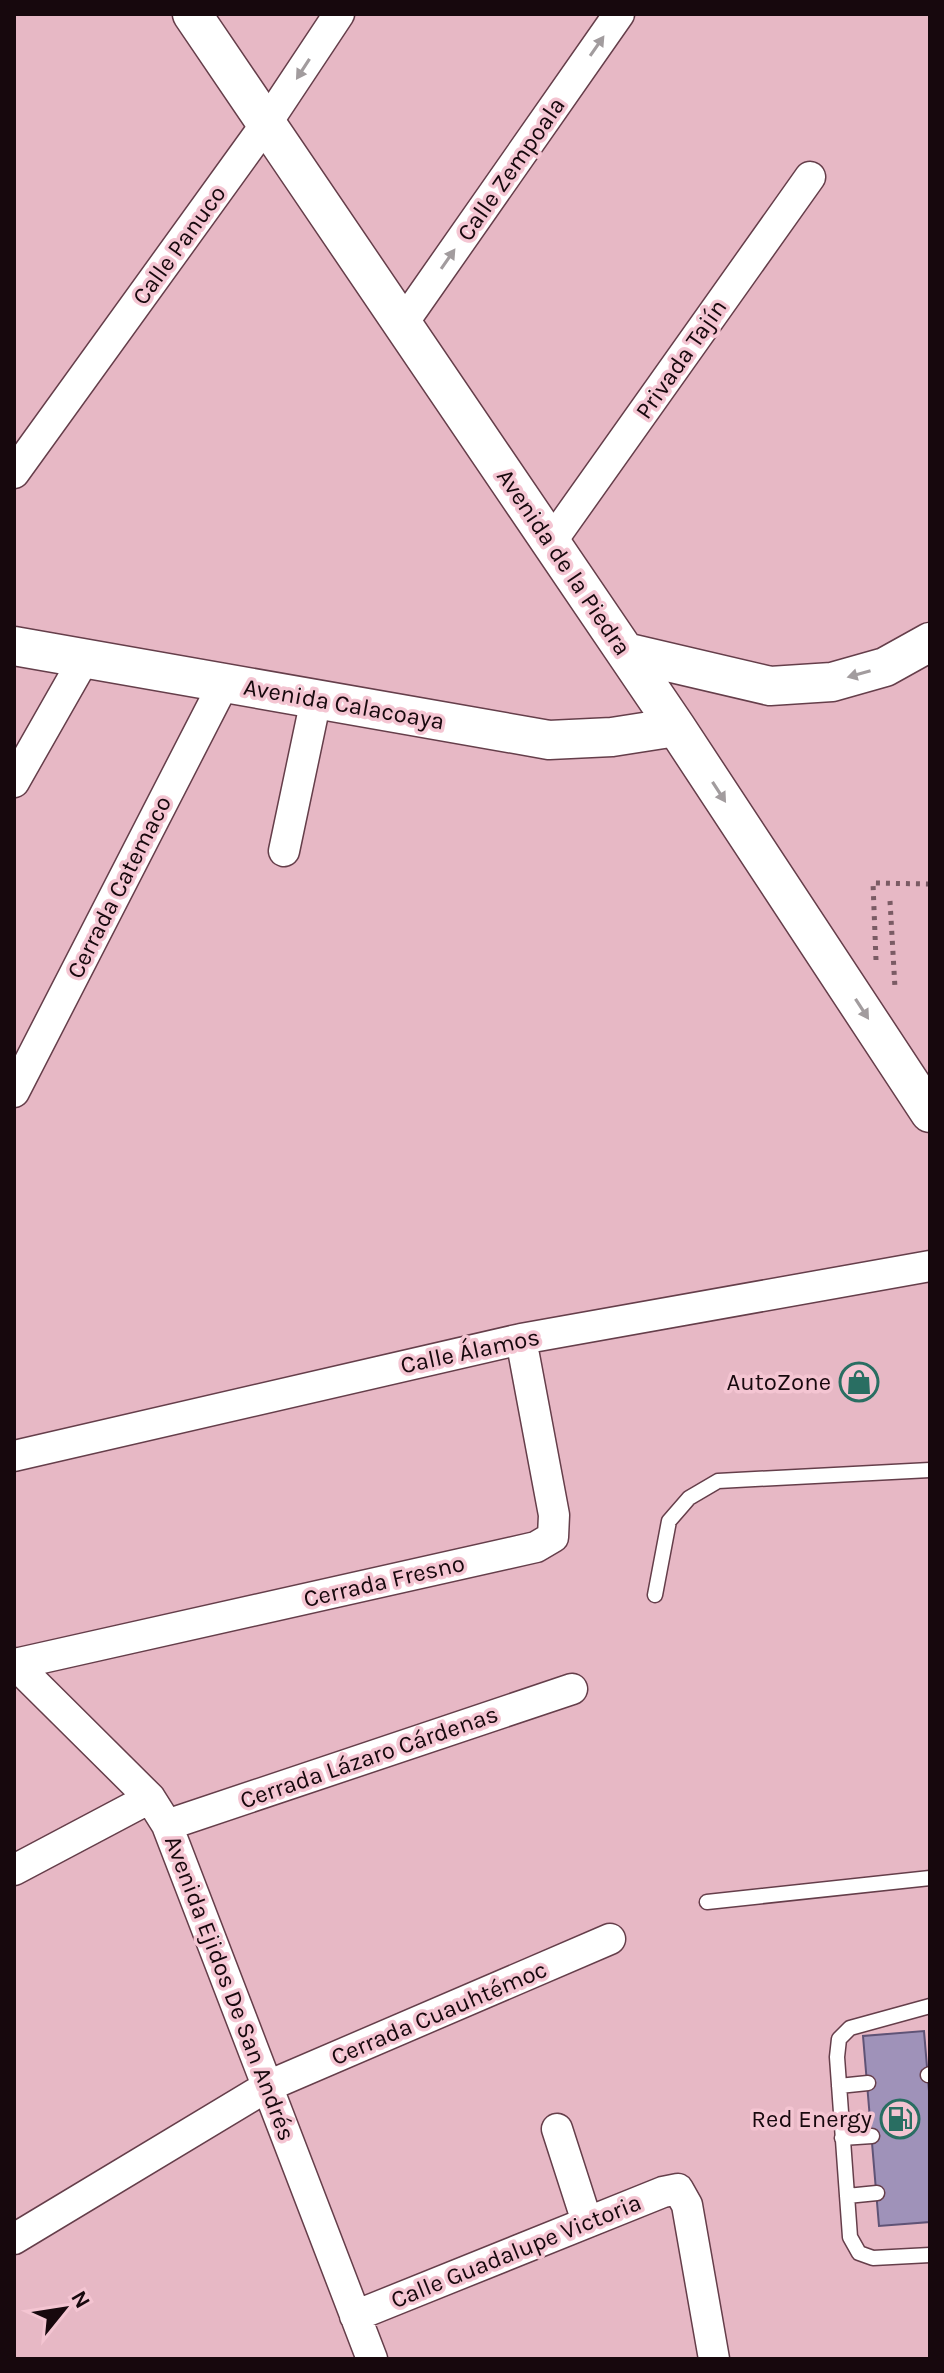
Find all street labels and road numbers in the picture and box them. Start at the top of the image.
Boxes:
street label: Calle Zempoala [451,92,571,246]
street label: Calle Panuco [126,180,232,310]
street label: Privada Tajín [629,294,733,424]
street label: Avenida de la Piedra [491,463,637,661]
street label: Avenida Calacoaya [241,673,447,735]
street label: Cerrada Catemaco [61,791,177,983]
street label: Calle Álamos [398,1322,542,1379]
street label: Cerrada Fresno [301,1549,467,1613]
street label: Cerrada Lázaro Cárdenas [236,1700,502,1814]
street label: Avenida Ejidos De San Andrés [159,1832,301,2144]
street label: Cerrada Cuauhtémoc [327,1955,551,2071]
street label: Calle Guadalupe Victoria [387,2188,645,2314]

